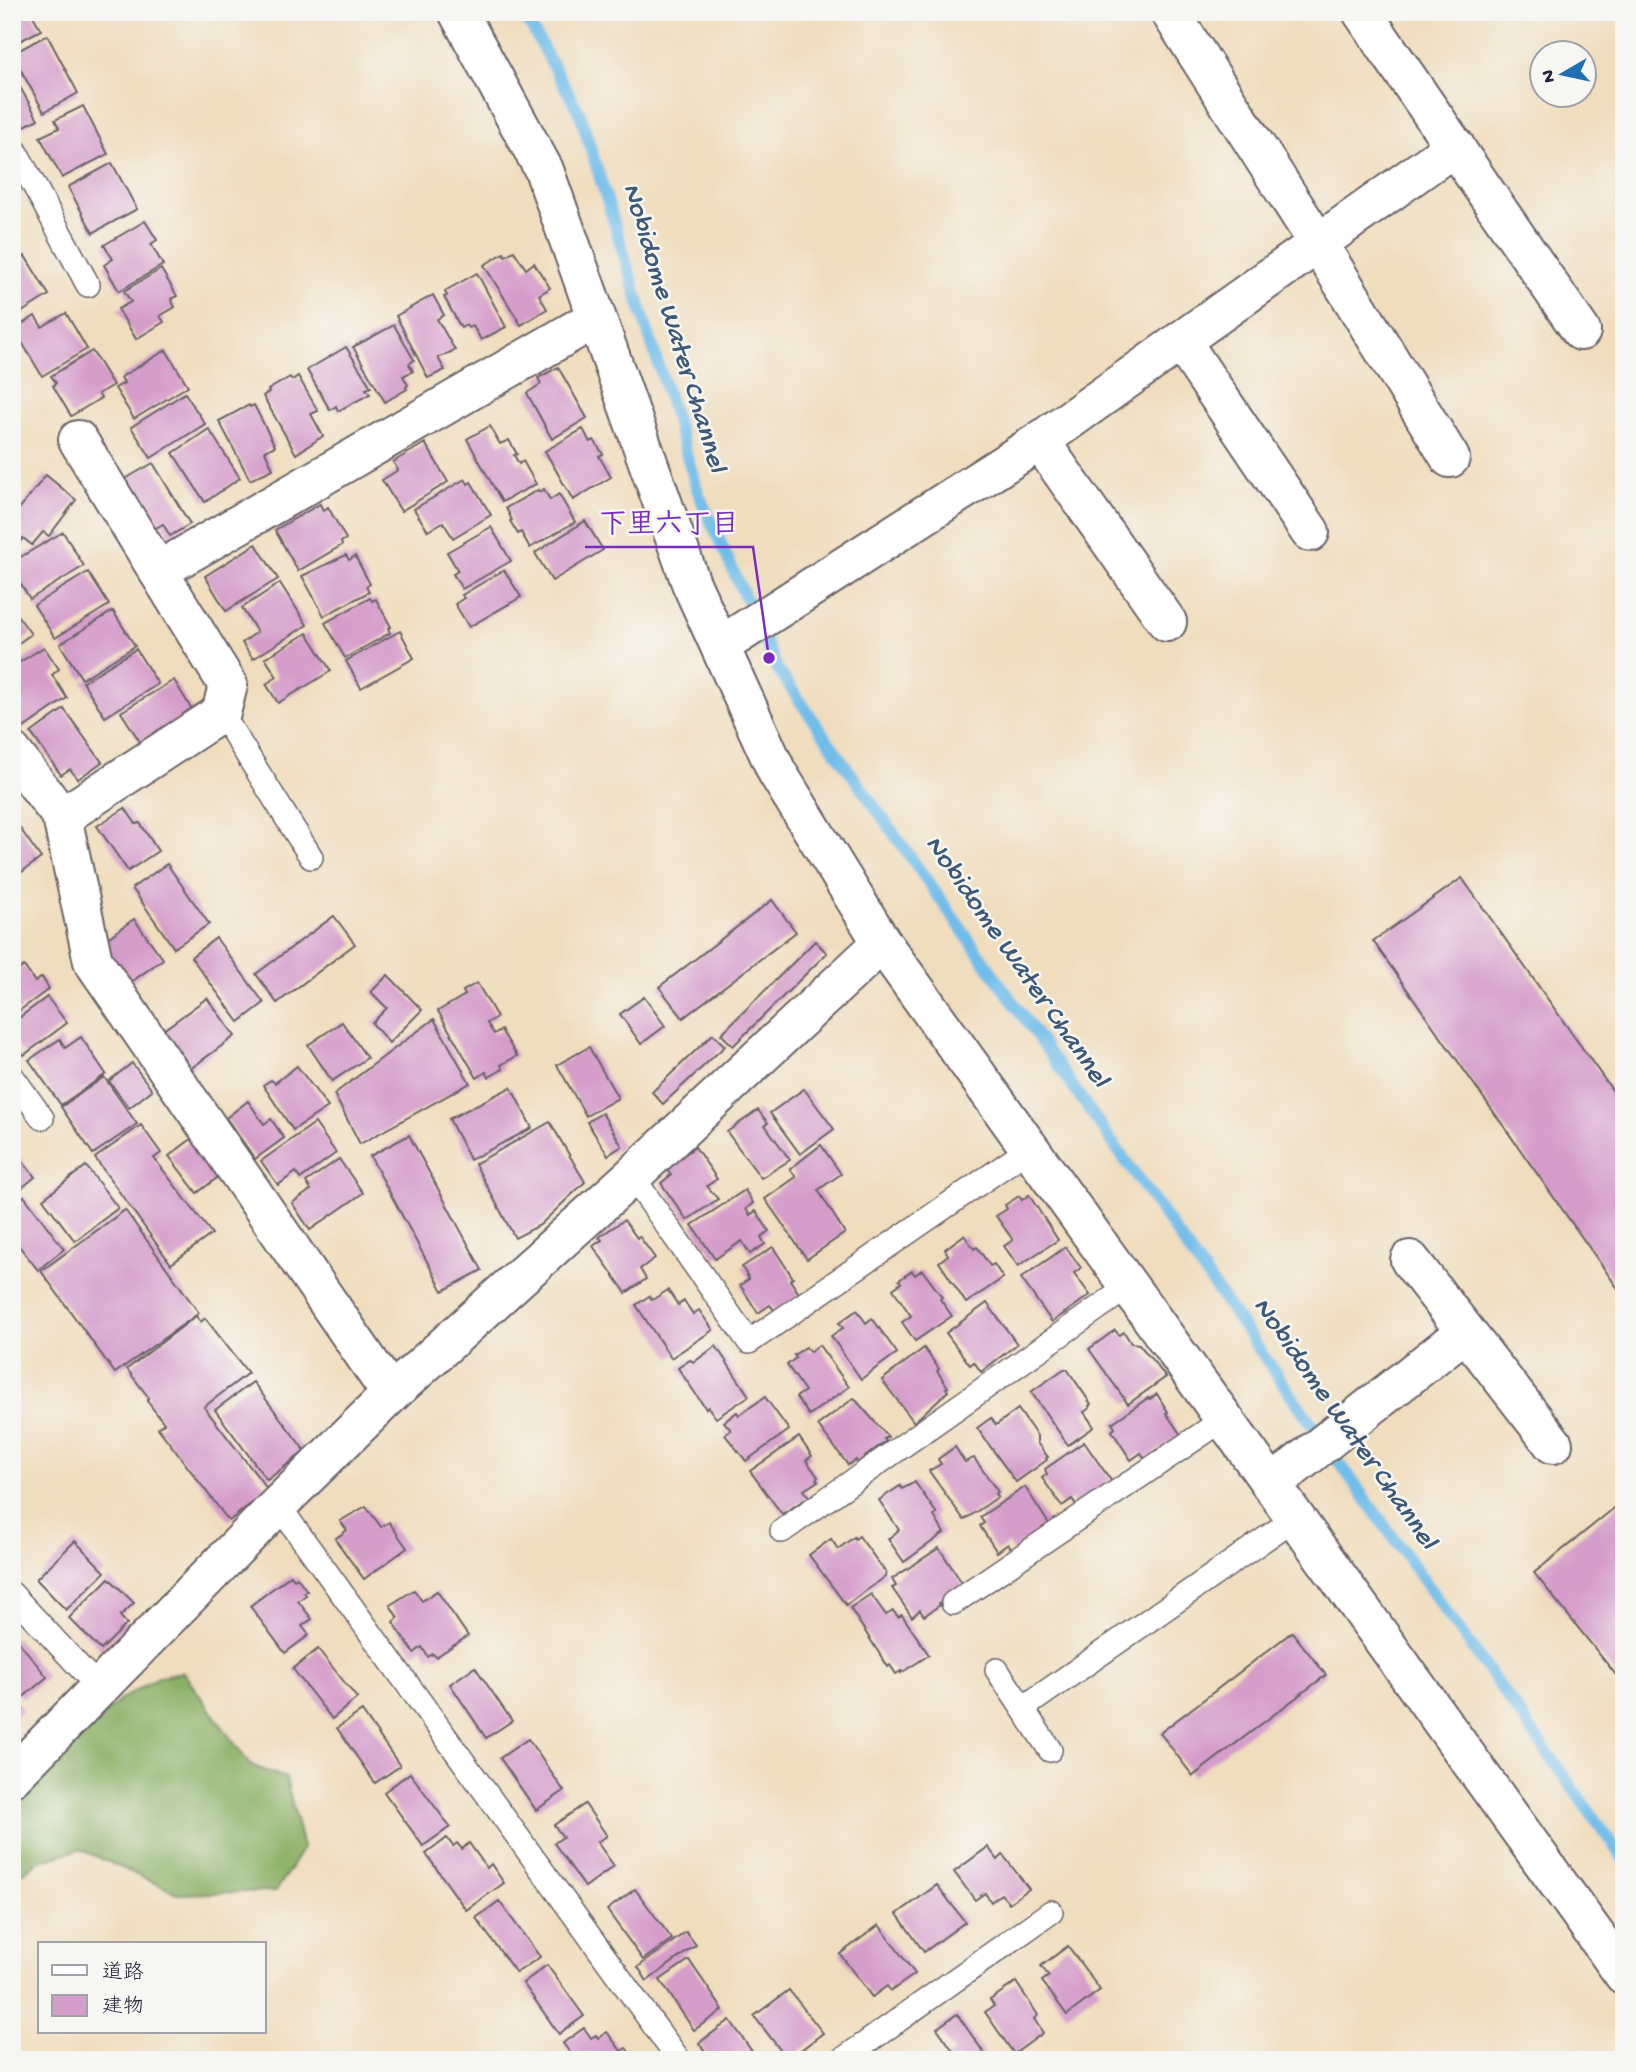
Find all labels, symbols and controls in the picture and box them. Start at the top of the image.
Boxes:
north arrow [1528,38,1598,108]
text: N [1537,68,1562,84]
water label: Nobidome Water Channel [613,180,733,478]
callout: 下里六丁目 [585,498,753,547]
text: 下里六丁目 [599,510,739,543]
water label: Nobidome Water Channel [916,830,1117,1096]
water label: Nobidome Water Channel [1244,1292,1445,1558]
legend [38,1942,266,2034]
text: 道路 [102,1961,144,1987]
text: 建物 [102,1995,144,2021]

